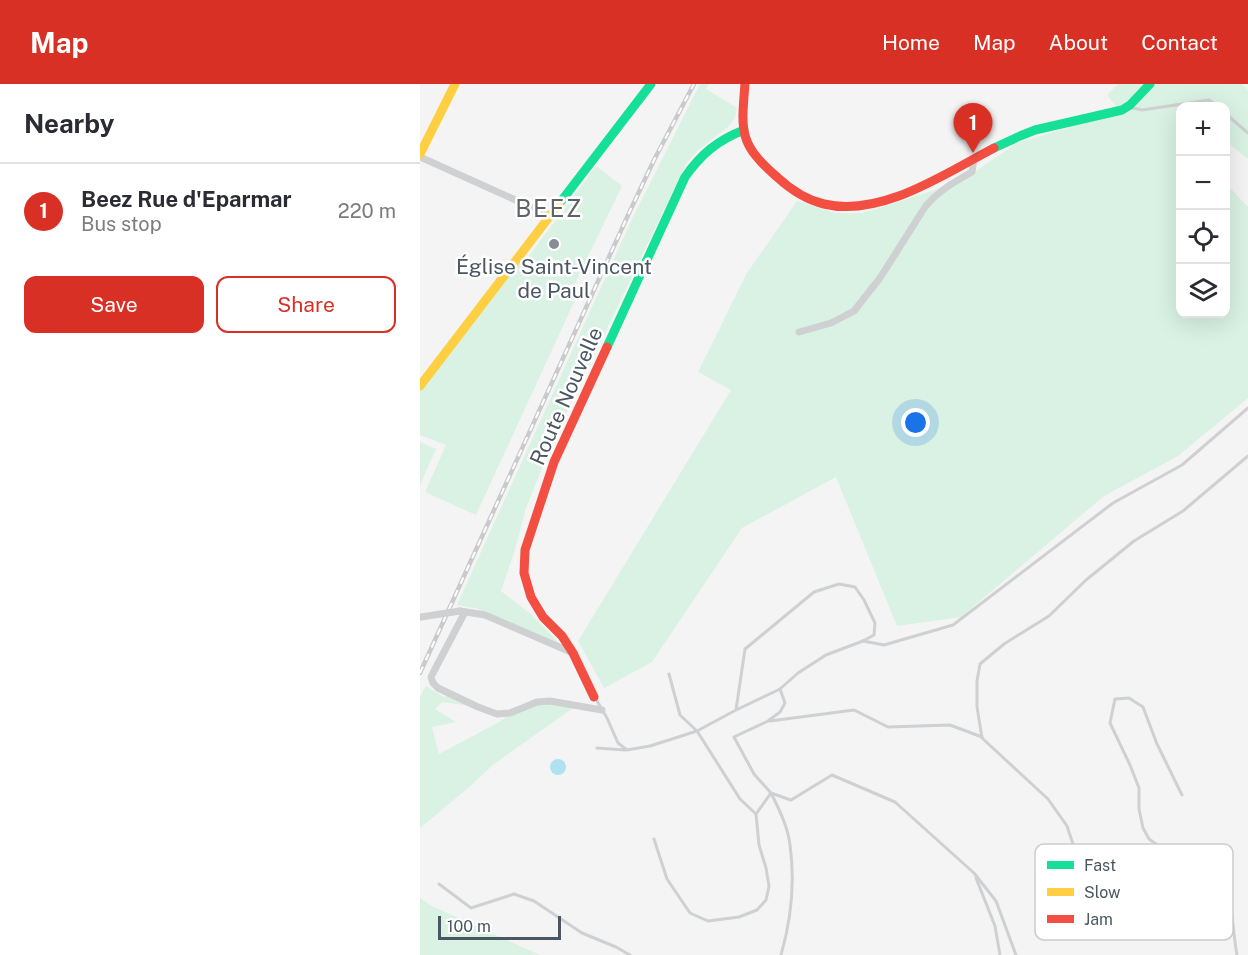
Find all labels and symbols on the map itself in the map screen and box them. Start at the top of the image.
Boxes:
pin: 1 [954,104,992,153]
district label: BEEZ [515,194,583,222]
marker: Église Saint-Vincent de Paul [547,237,561,251]
place label: Église Saint-Vincent de Paul [456,254,652,303]
street label: Route Nouvelle [524,323,608,469]
your location [901,408,930,437]
legend [1035,844,1233,940]
text: Fast [1084,856,1116,875]
text: Slow [1084,883,1121,902]
text: Jam [1084,910,1113,929]
scale bar [438,913,561,940]

